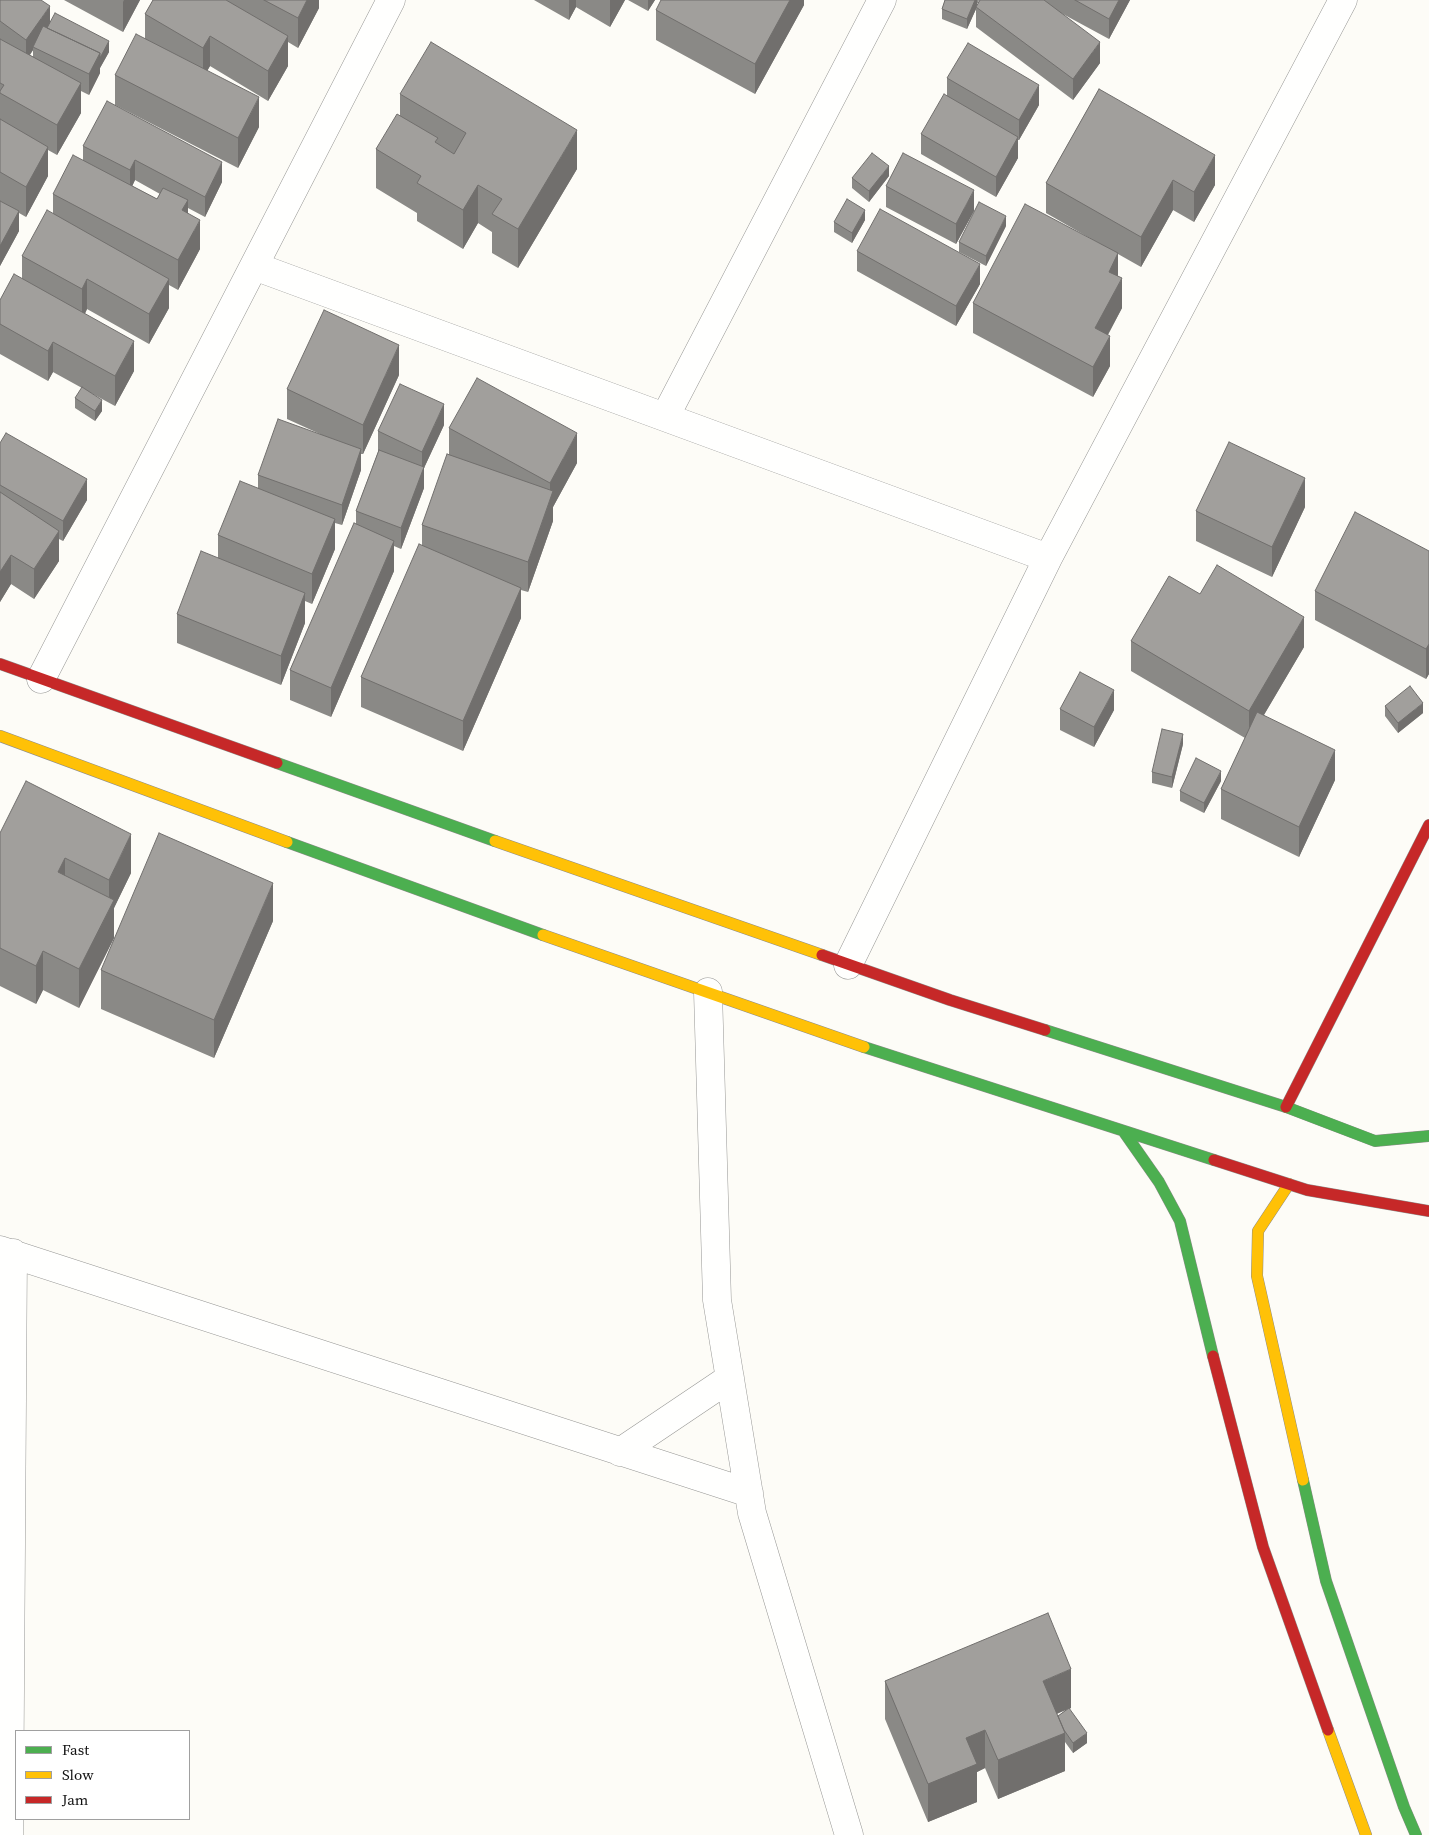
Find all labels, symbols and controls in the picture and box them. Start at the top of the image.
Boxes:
legend [15,1730,190,1820]
text: Fast [62,1739,89,1760]
text: Slow [62,1764,94,1785]
text: Jam [62,1789,88,1810]

